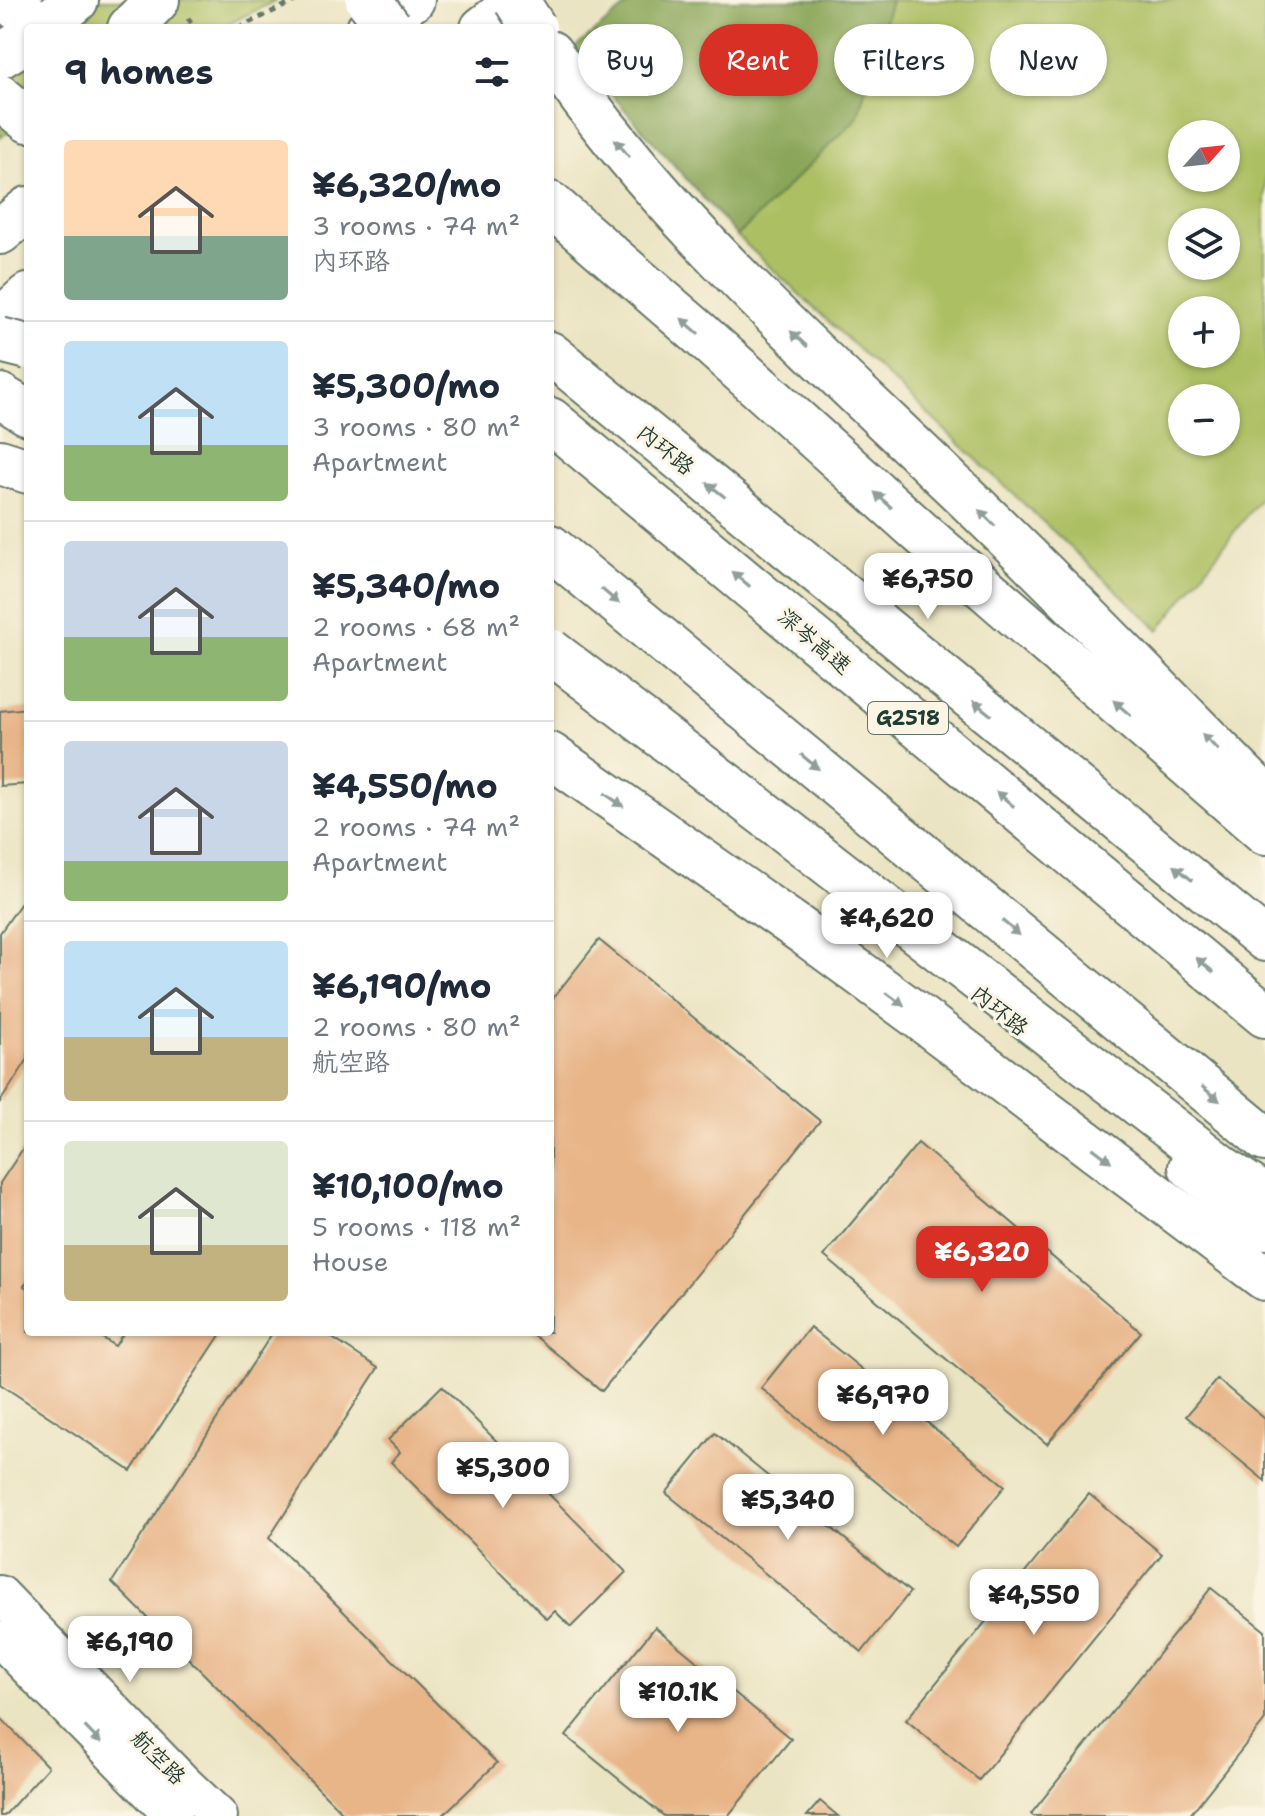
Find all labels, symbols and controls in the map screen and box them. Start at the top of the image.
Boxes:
chip: Buy [578,24,683,96]
chip: Rent [699,24,818,96]
chip: Filters [834,24,974,96]
chip: New [990,24,1107,96]
text: 9 homes [64,49,213,95]
icon: filters [470,50,514,94]
north arrow [1168,120,1240,192]
map controls [1168,120,1240,456]
one-way arrow [614,138,631,158]
text: ¥6,320/mo [312,162,502,208]
icon: home [128,172,224,268]
text: 3 rooms · 74 m² [312,208,520,243]
button: layers [1168,208,1240,280]
text: 内环路 [312,243,390,278]
button: + [1168,296,1240,368]
one-way arrow [681,318,701,335]
one-way arrow [789,330,808,348]
text: ¥5,300/mo [312,363,500,409]
icon: home [128,373,224,469]
button: − [1168,384,1240,456]
text: 3 rooms · 80 m² [312,409,521,444]
street label: 内环路 [631,417,700,481]
text: Apartment [312,444,448,479]
one-way arrow [706,482,726,499]
one-way arrow [874,491,893,509]
one-way arrow [978,509,997,528]
pin: ¥6,750 [863,553,993,621]
text: ¥6,750 [882,561,974,596]
text: ¥5,340/mo [312,563,500,609]
one-way arrow [731,571,751,588]
icon: home [128,573,224,669]
one-way arrow [600,588,620,604]
street label: 深岑高速 [772,602,858,681]
text: 2 rooms · 68 m² [312,609,520,644]
text: Apartment [312,644,448,679]
one-way arrow [1112,699,1131,717]
one-way arrow [972,700,992,717]
road number: G2518 [868,702,948,734]
one-way arrow [1201,733,1220,752]
one-way arrow [800,753,820,770]
text: ¥4,550/mo [312,763,498,809]
icon: home [128,773,224,869]
one-way arrow [995,791,1015,808]
one-way arrow [603,792,624,807]
text: 2 rooms · 74 m² [312,809,520,844]
text: Apartment [312,844,448,879]
one-way arrow [1173,865,1193,882]
pin: ¥4,620 [822,892,952,960]
text: ¥4,620 [840,900,934,935]
one-way arrow [1000,919,1020,936]
one-way arrow [1195,958,1215,974]
text: ¥6,190/mo [312,963,492,1009]
icon: home [128,973,224,1069]
street label: 内环路 [965,978,1034,1042]
one-way arrow [884,991,905,1006]
text: 2 rooms · 80 m² [312,1009,521,1044]
text: 航空路 [312,1044,390,1079]
one-way arrow [1201,1085,1221,1102]
one-way arrow [1092,1147,1113,1163]
text: ¥10,100/mo [312,1163,504,1209]
icon: home [128,1173,224,1269]
text: 5 rooms · 118 m² [312,1209,521,1244]
pin: ¥6,320 [917,1226,1047,1294]
text: ¥6,320 [934,1234,1030,1269]
text: House [312,1244,388,1279]
pin: ¥6,970 [818,1369,948,1437]
text: ¥6,970 [836,1377,930,1412]
pin: ¥5,300 [438,1442,568,1510]
text: ¥5,300 [456,1450,550,1485]
pin: ¥5,340 [723,1474,853,1542]
text: ¥5,340 [741,1482,835,1517]
pin: ¥4,550 [969,1569,1099,1637]
text: ¥4,550 [988,1577,1080,1612]
pin: ¥6,190 [65,1616,195,1684]
text: ¥6,190 [86,1624,174,1659]
pin: ¥10.1K [613,1666,743,1734]
text: ¥10.1K [638,1674,718,1709]
street label: 航空路 [125,1724,192,1791]
one-way arrow [84,1725,102,1744]

